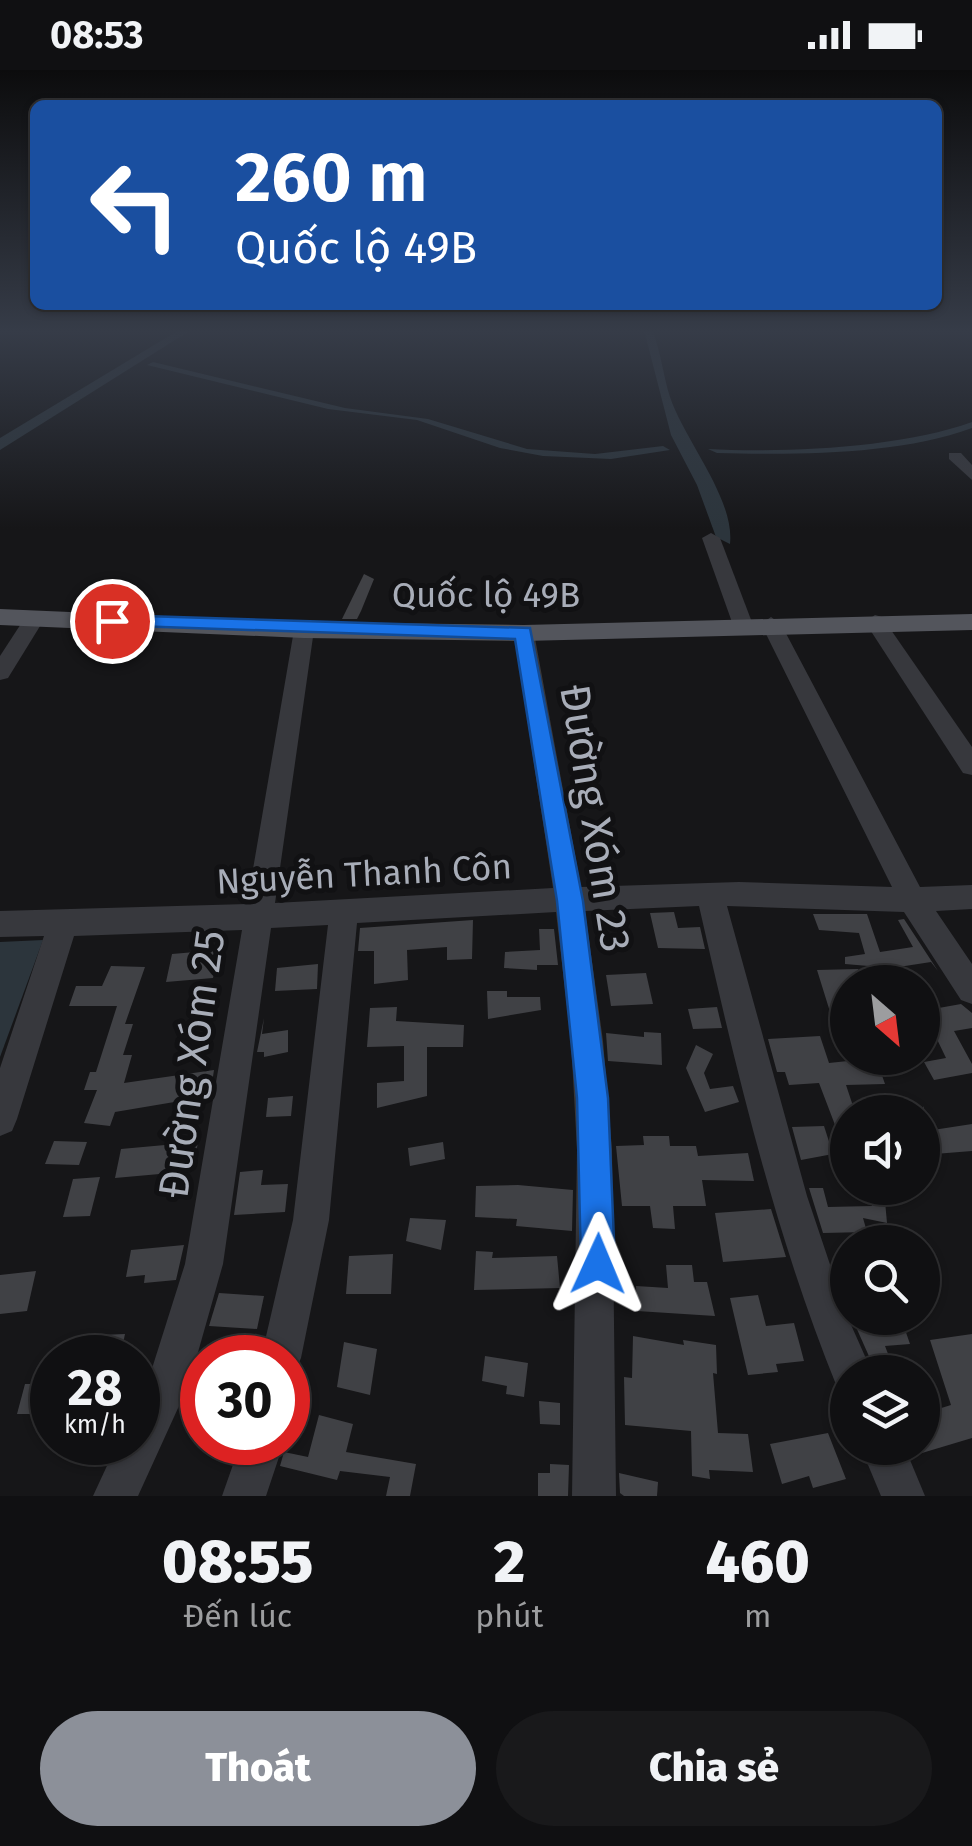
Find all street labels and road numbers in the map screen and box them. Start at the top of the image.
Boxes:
street label: Quốc lộ 49B [392,574,580,616]
street label: Đường Xóm 23 [549,681,641,955]
street label: Nguyễn Thanh Côn [215,845,513,903]
street label: Đường Xóm 25 [148,927,236,1201]

